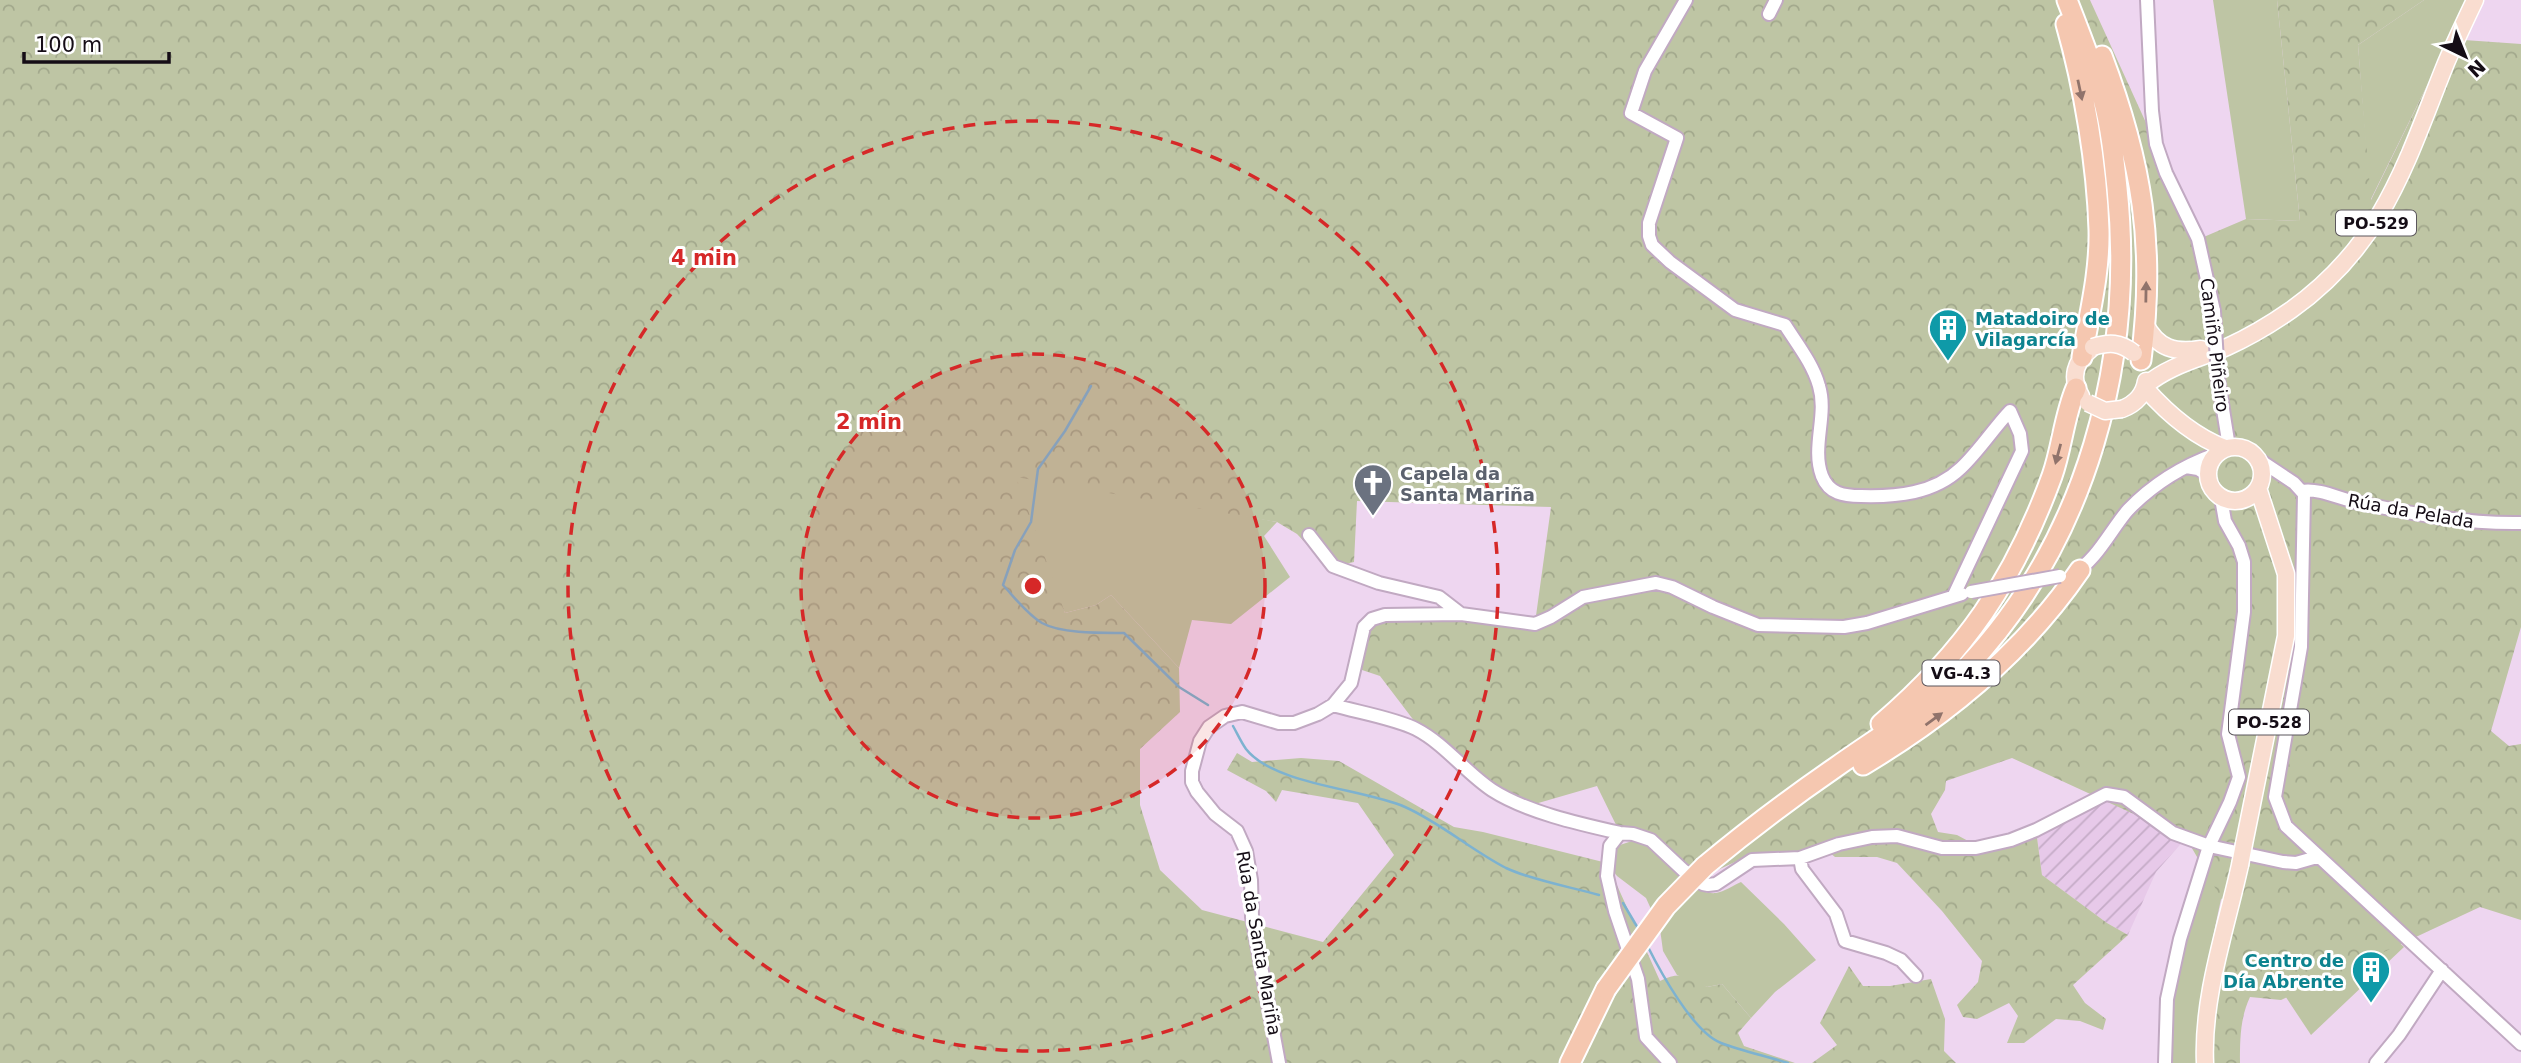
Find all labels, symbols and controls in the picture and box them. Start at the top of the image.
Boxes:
scale bar [24,21,170,65]
north arrow [2430,21,2500,91]
text: 100 m [35,33,102,57]
text: N [2463,55,2490,82]
one-way arrow [2075,79,2086,101]
road number: PO-529 [2336,210,2416,236]
text: 4 min [671,246,737,270]
street label: Camiño Piñeiro [2196,277,2234,413]
one-way arrow [2140,281,2152,303]
building icon: Matadoiro de Vilagarcía [1927,307,1969,362]
place label: Matadoiro de Vilagarcía [1975,308,2110,350]
text: 2 min [836,410,902,434]
one-way arrow [2052,443,2063,465]
church icon: Capela da Santa Mariña [1352,462,1394,517]
place label: Capela da Santa Mariña [1400,463,1535,505]
street label: Rúa da Pelada [2346,490,2476,532]
centre of rings [1021,574,1045,598]
road number: VG-4.3 [1923,660,2000,686]
road number: PO-528 [2229,709,2309,734]
one-way arrow [1925,712,1943,726]
street label: Rúa da Santa Mariña [1232,849,1286,1037]
building icon: Centro de Día Abrente [2350,949,2392,1004]
place label: Centro de Día Abrente [2223,950,2344,992]

